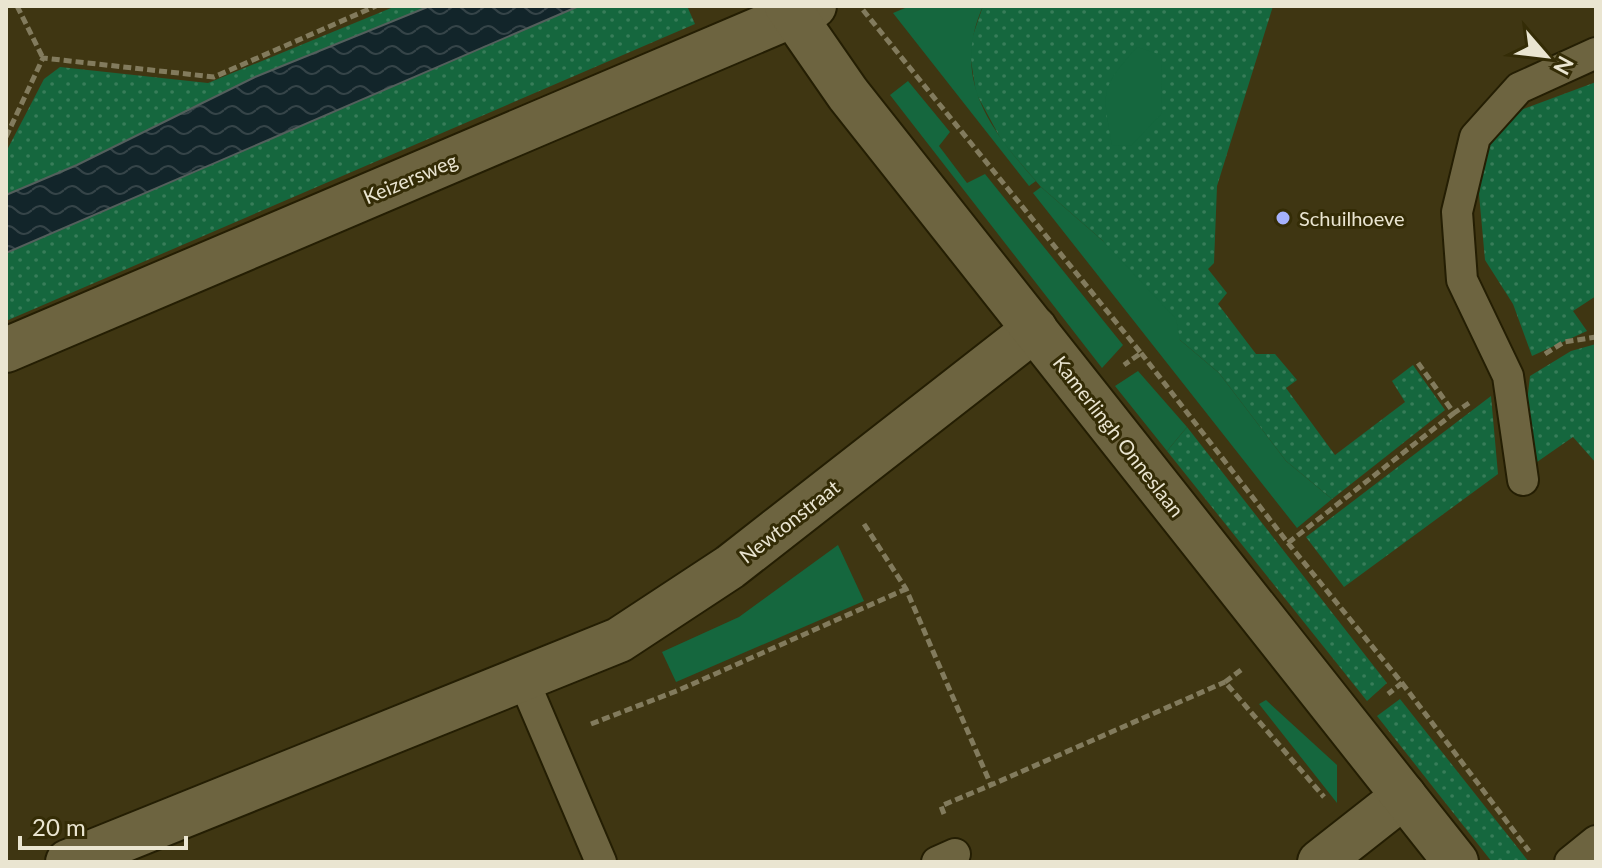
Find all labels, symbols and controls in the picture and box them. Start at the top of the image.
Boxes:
north arrow [1506,16,1586,96]
text: N [1548,52,1580,79]
street label: Keizersweg [359,147,461,209]
place label: Schuilhoeve [1299,206,1405,230]
marker: Schuilhoeve [1274,209,1292,227]
street label: Kamerlingh Onneslaan [1049,351,1189,521]
street label: Newtonstraat [734,474,844,568]
scale bar [20,800,186,850]
text: 20 m [32,812,86,841]

